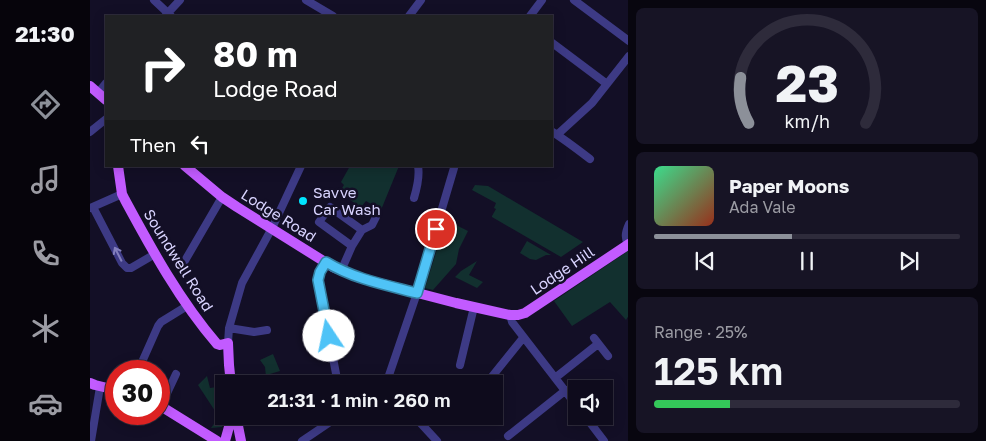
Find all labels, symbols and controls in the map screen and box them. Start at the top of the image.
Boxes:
text: 21:30 [15,20,75,47]
text: 80 m [213,33,298,75]
icon: right [130,35,195,100]
text: 23 [775,51,839,113]
text: Lodge Road [213,75,338,102]
icon: directions [28,87,63,122]
text: km/h [784,110,830,132]
icon: left [186,130,214,158]
text: Then [130,133,176,156]
icon: music [28,162,63,197]
text: Paper Moons [729,174,849,197]
place label: Savve Car Wash [313,183,381,218]
street label: Lodge Road [238,185,320,245]
marker: Savve Car Wash [297,195,309,207]
text: Ada Vale [729,197,795,217]
street label: Soundwell Road [140,206,218,314]
pin [415,208,457,250]
icon: arrive [422,215,450,243]
icon: phone [28,236,63,271]
street label: Lodge Hill [527,242,598,298]
one-way arrow [113,247,123,262]
icon: previous [691,247,719,275]
icon: pause [793,247,821,275]
icon: next [895,247,923,275]
position arrow [302,309,354,361]
icon: climate [28,311,63,346]
text: Range · 25% [654,322,748,342]
text: 125 km [654,348,783,393]
speed limit sign: 30 [105,360,170,425]
map controls [568,380,613,425]
button: sound [568,380,613,425]
icon: car [28,386,63,421]
text: 21:31 · 1 min · 260 m [267,388,451,411]

